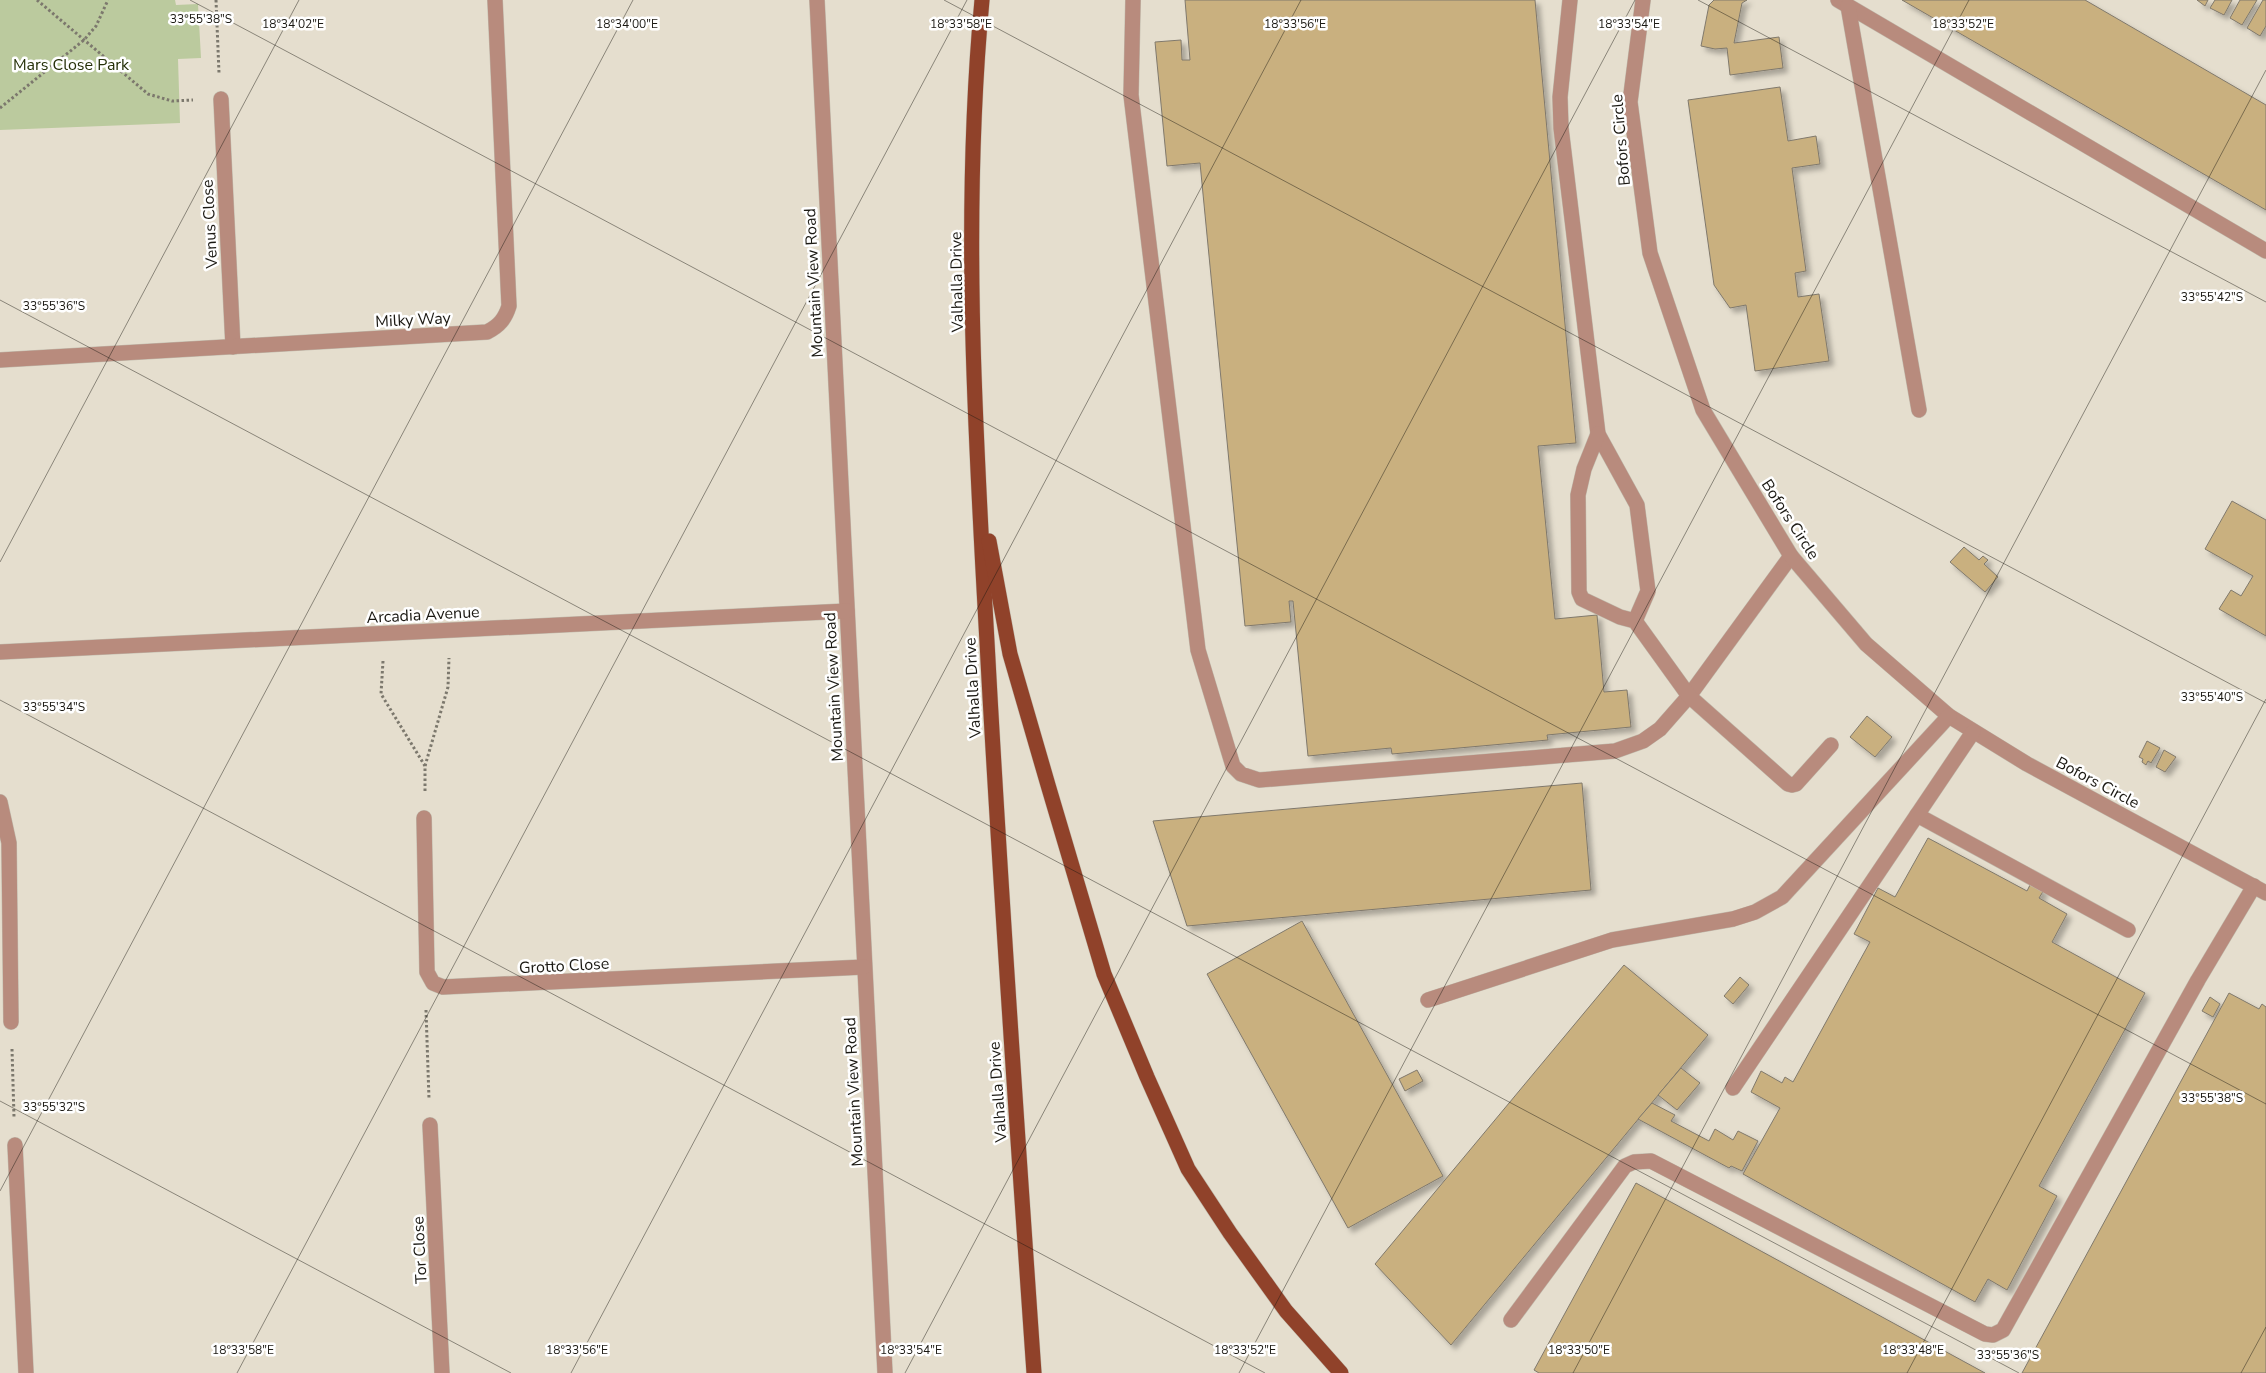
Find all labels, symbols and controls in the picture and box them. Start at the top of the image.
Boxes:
text: 33°55'38"S [170,11,232,27]
text: 18°34'02"E [262,16,324,32]
text: 18°34'00"E [596,16,658,32]
text: 18°33'58"E [930,16,992,32]
text: 18°33'56"E [1264,16,1326,32]
text: 18°33'54"E [1598,16,1660,32]
text: 18°33'52"E [1932,16,1994,32]
park label: Mars Close Park [13,54,130,76]
street label: Bofors Circle [1606,93,1636,187]
street label: Venus Close [197,179,223,270]
street label: Mountain View Road [799,208,829,358]
street label: Valhalla Drive [945,231,969,334]
text: 33°55'42"S [2181,289,2243,305]
text: 33°55'36"S [23,298,85,314]
street label: Milky Way [375,307,452,333]
street label: Bofors Circle [1756,475,1824,564]
street label: Arcadia Avenue [366,601,480,629]
street label: Mountain View Road [819,612,849,762]
street label: Valhalla Drive [959,637,987,740]
text: 33°55'40"S [2181,689,2243,705]
text: 33°55'34"S [23,699,85,715]
street label: Bofors Circle [2052,752,2143,814]
street label: Grotto Close [518,953,610,979]
street label: Mountain View Road [839,1017,869,1167]
street label: Valhalla Drive [984,1041,1013,1144]
text: 33°55'38"S [2181,1090,2243,1106]
text: 33°55'32"S [23,1099,85,1115]
street label: Tor Close [407,1216,433,1284]
text: 18°33'58"E [212,1342,274,1358]
text: 18°33'56"E [546,1342,608,1358]
text: 18°33'54"E [880,1342,942,1358]
text: 18°33'52"E [1214,1342,1276,1358]
text: 18°33'50"E [1548,1342,1610,1358]
text: 18°33'48"E [1882,1342,1944,1358]
text: 33°55'36"S [1977,1347,2039,1363]

